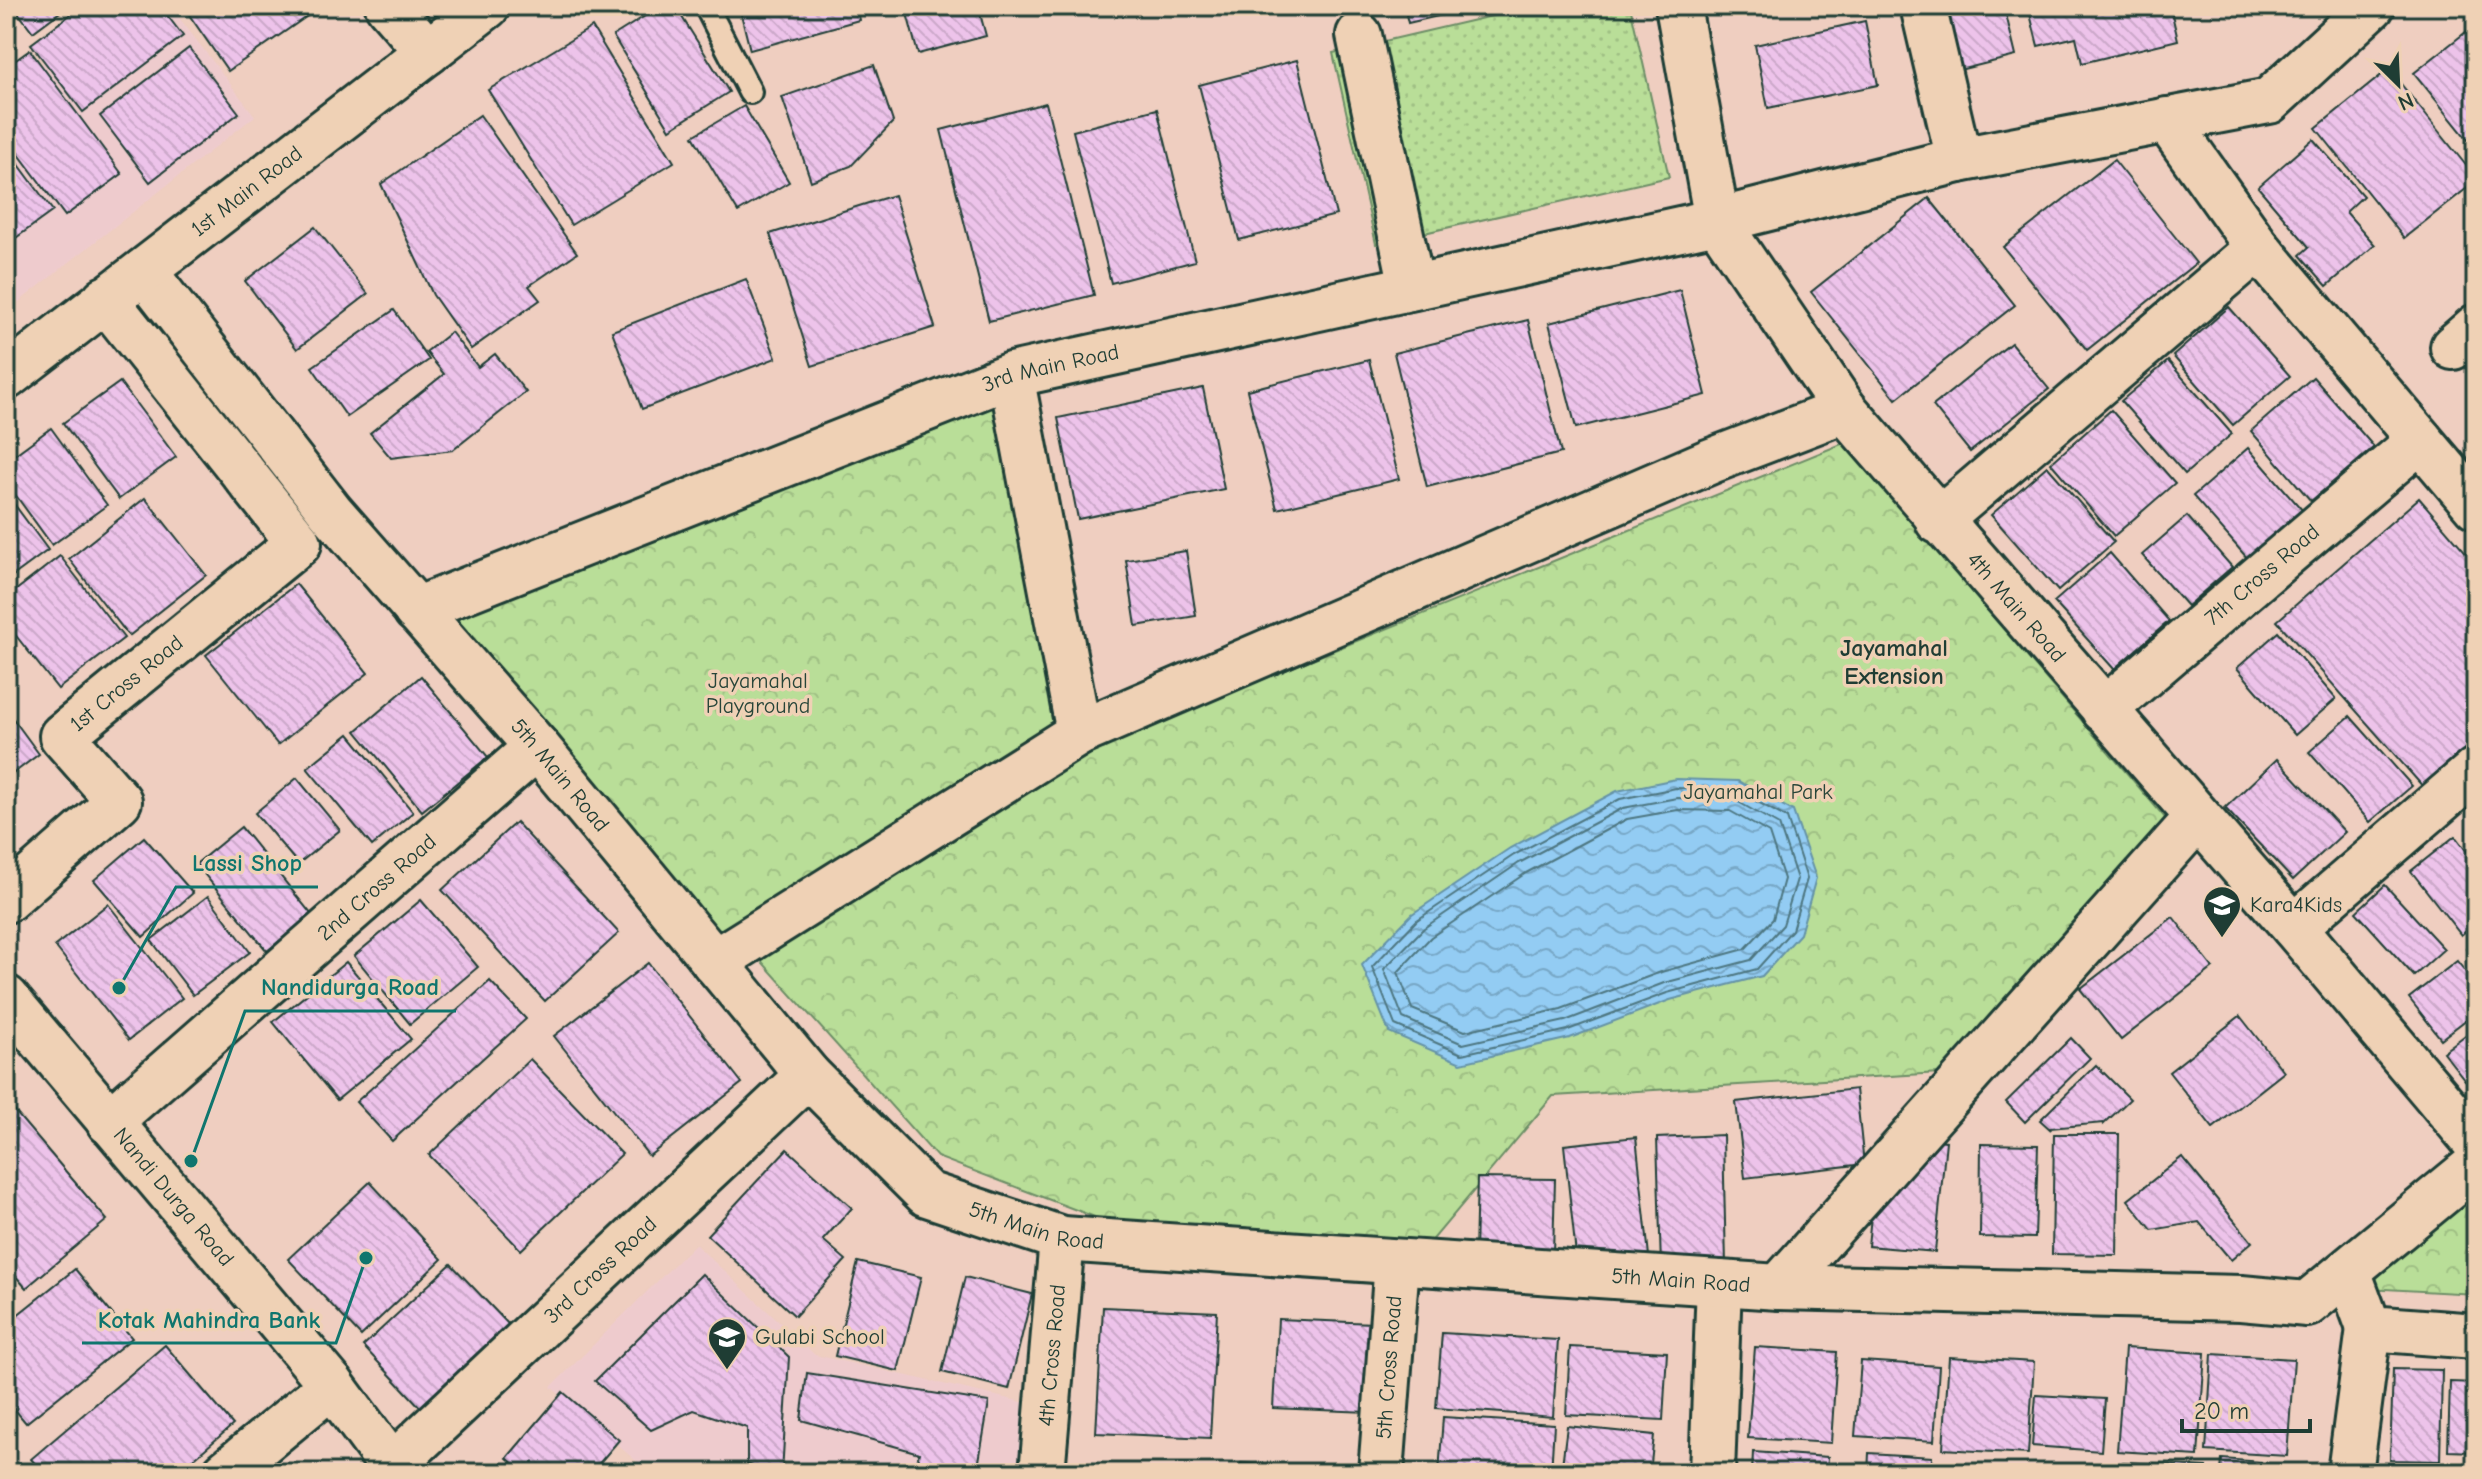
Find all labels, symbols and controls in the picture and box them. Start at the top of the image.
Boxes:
north arrow [2358,44,2438,124]
text: N [2394,87,2418,116]
street label: 1st Main Road [186,140,307,242]
street label: 3rd Main Road [979,339,1122,398]
street label: 7th Cross Road [2200,519,2325,631]
street label: 4th Main Road [1961,547,2071,668]
street label: 1st Cross Road [65,630,188,737]
district label: Jayamahal Extension [1840,634,1948,690]
park label: Jayamahal Playground [706,668,810,719]
street label: 5th Main Road [505,713,615,837]
park label: Jayamahal Park [1683,779,1833,805]
street label: 2nd Cross Road [312,828,441,946]
callout: Lassi Shop [176,839,318,887]
text: Lassi Shop [192,849,302,877]
school or university icon: Kara4Kids [2201,884,2243,939]
place label: Kara4Kids [2250,892,2342,918]
callout: Nandidurga Road [245,963,456,1011]
text: Nandidurga Road [261,973,439,1001]
street label: Nandi Durga Road [108,1122,239,1271]
street label: 5th Main Road [966,1196,1105,1255]
street label: 3rd Cross Road [539,1211,662,1329]
street label: 5th Main Road [1611,1263,1751,1298]
street label: 4th Cross Road [1033,1283,1071,1428]
callout: Kotak Mahindra Bank [82,1295,336,1343]
street label: 5th Cross Road [1371,1295,1407,1440]
text: Kotak Mahindra Bank [98,1306,321,1334]
school or university icon: Gulabi School [706,1316,748,1371]
place label: Gulabi School [755,1324,885,1350]
scale bar [2182,1383,2310,1433]
text: 20 m [2194,1397,2249,1425]

